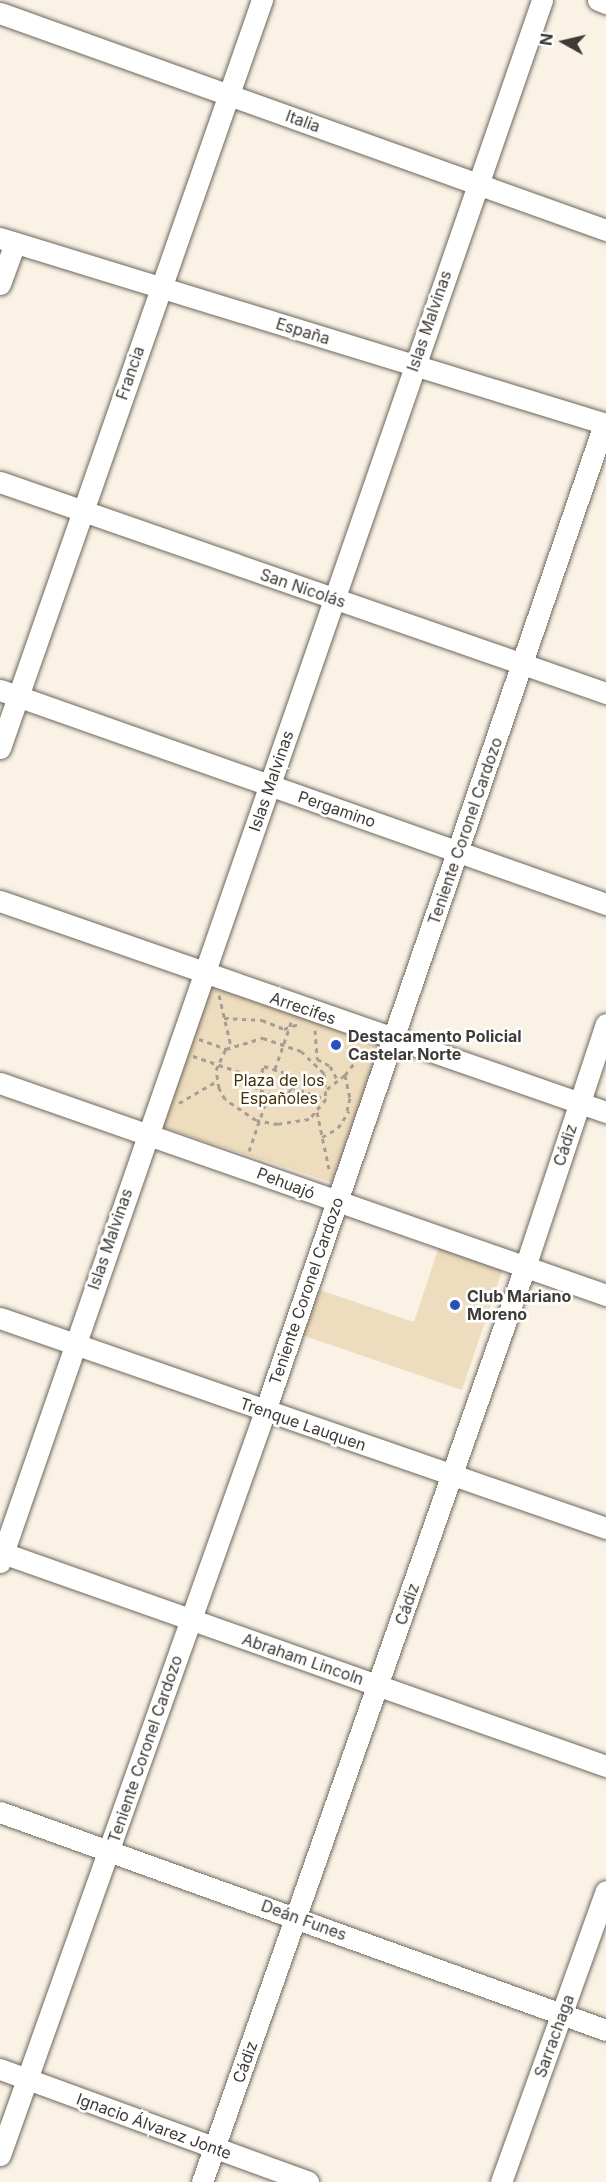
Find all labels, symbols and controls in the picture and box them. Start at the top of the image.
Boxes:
north arrow [534,12,594,72]
text: N [535,32,557,47]
street label: Italia [283,106,323,136]
street label: Islas Malvinas [403,268,455,374]
street label: España [274,314,332,348]
street label: Francia [112,344,148,402]
street label: San Nicolás [258,564,348,612]
street label: Islas Malvinas [245,728,297,834]
street label: Teniente Coronel Cardozo [424,735,506,927]
street label: Pergamino [296,787,378,831]
street label: Arrecifes [267,988,339,1028]
place label: Destacamento Policial Castelar Norte [348,1026,522,1064]
marker: Destacamento Policial Castelar Norte [329,1038,343,1052]
park label: Plaza de los Españoles [234,1070,324,1108]
street label: Cádiz [549,1122,581,1168]
street label: Pehuajó [254,1163,318,1203]
street label: Islas Malvinas [84,1186,136,1292]
street label: Teniente Coronel Cardozo [265,1195,347,1387]
place label: Club Mariano Moreno [467,1286,571,1324]
marker: Club Mariano Moreno [448,1298,462,1312]
street label: Trenque Lauquen [237,1393,369,1455]
street label: Cádiz [391,1580,423,1628]
street label: Abraham Lincoln [240,1629,366,1689]
street label: Teniente Coronel Cardozo [104,1653,186,1845]
street label: Deán Funes [259,1896,349,1944]
street label: Sarrachaga [530,1992,578,2080]
street label: Cádiz [229,2038,261,2086]
street label: Ignacio Álvarez Jonte [74,2089,234,2163]

